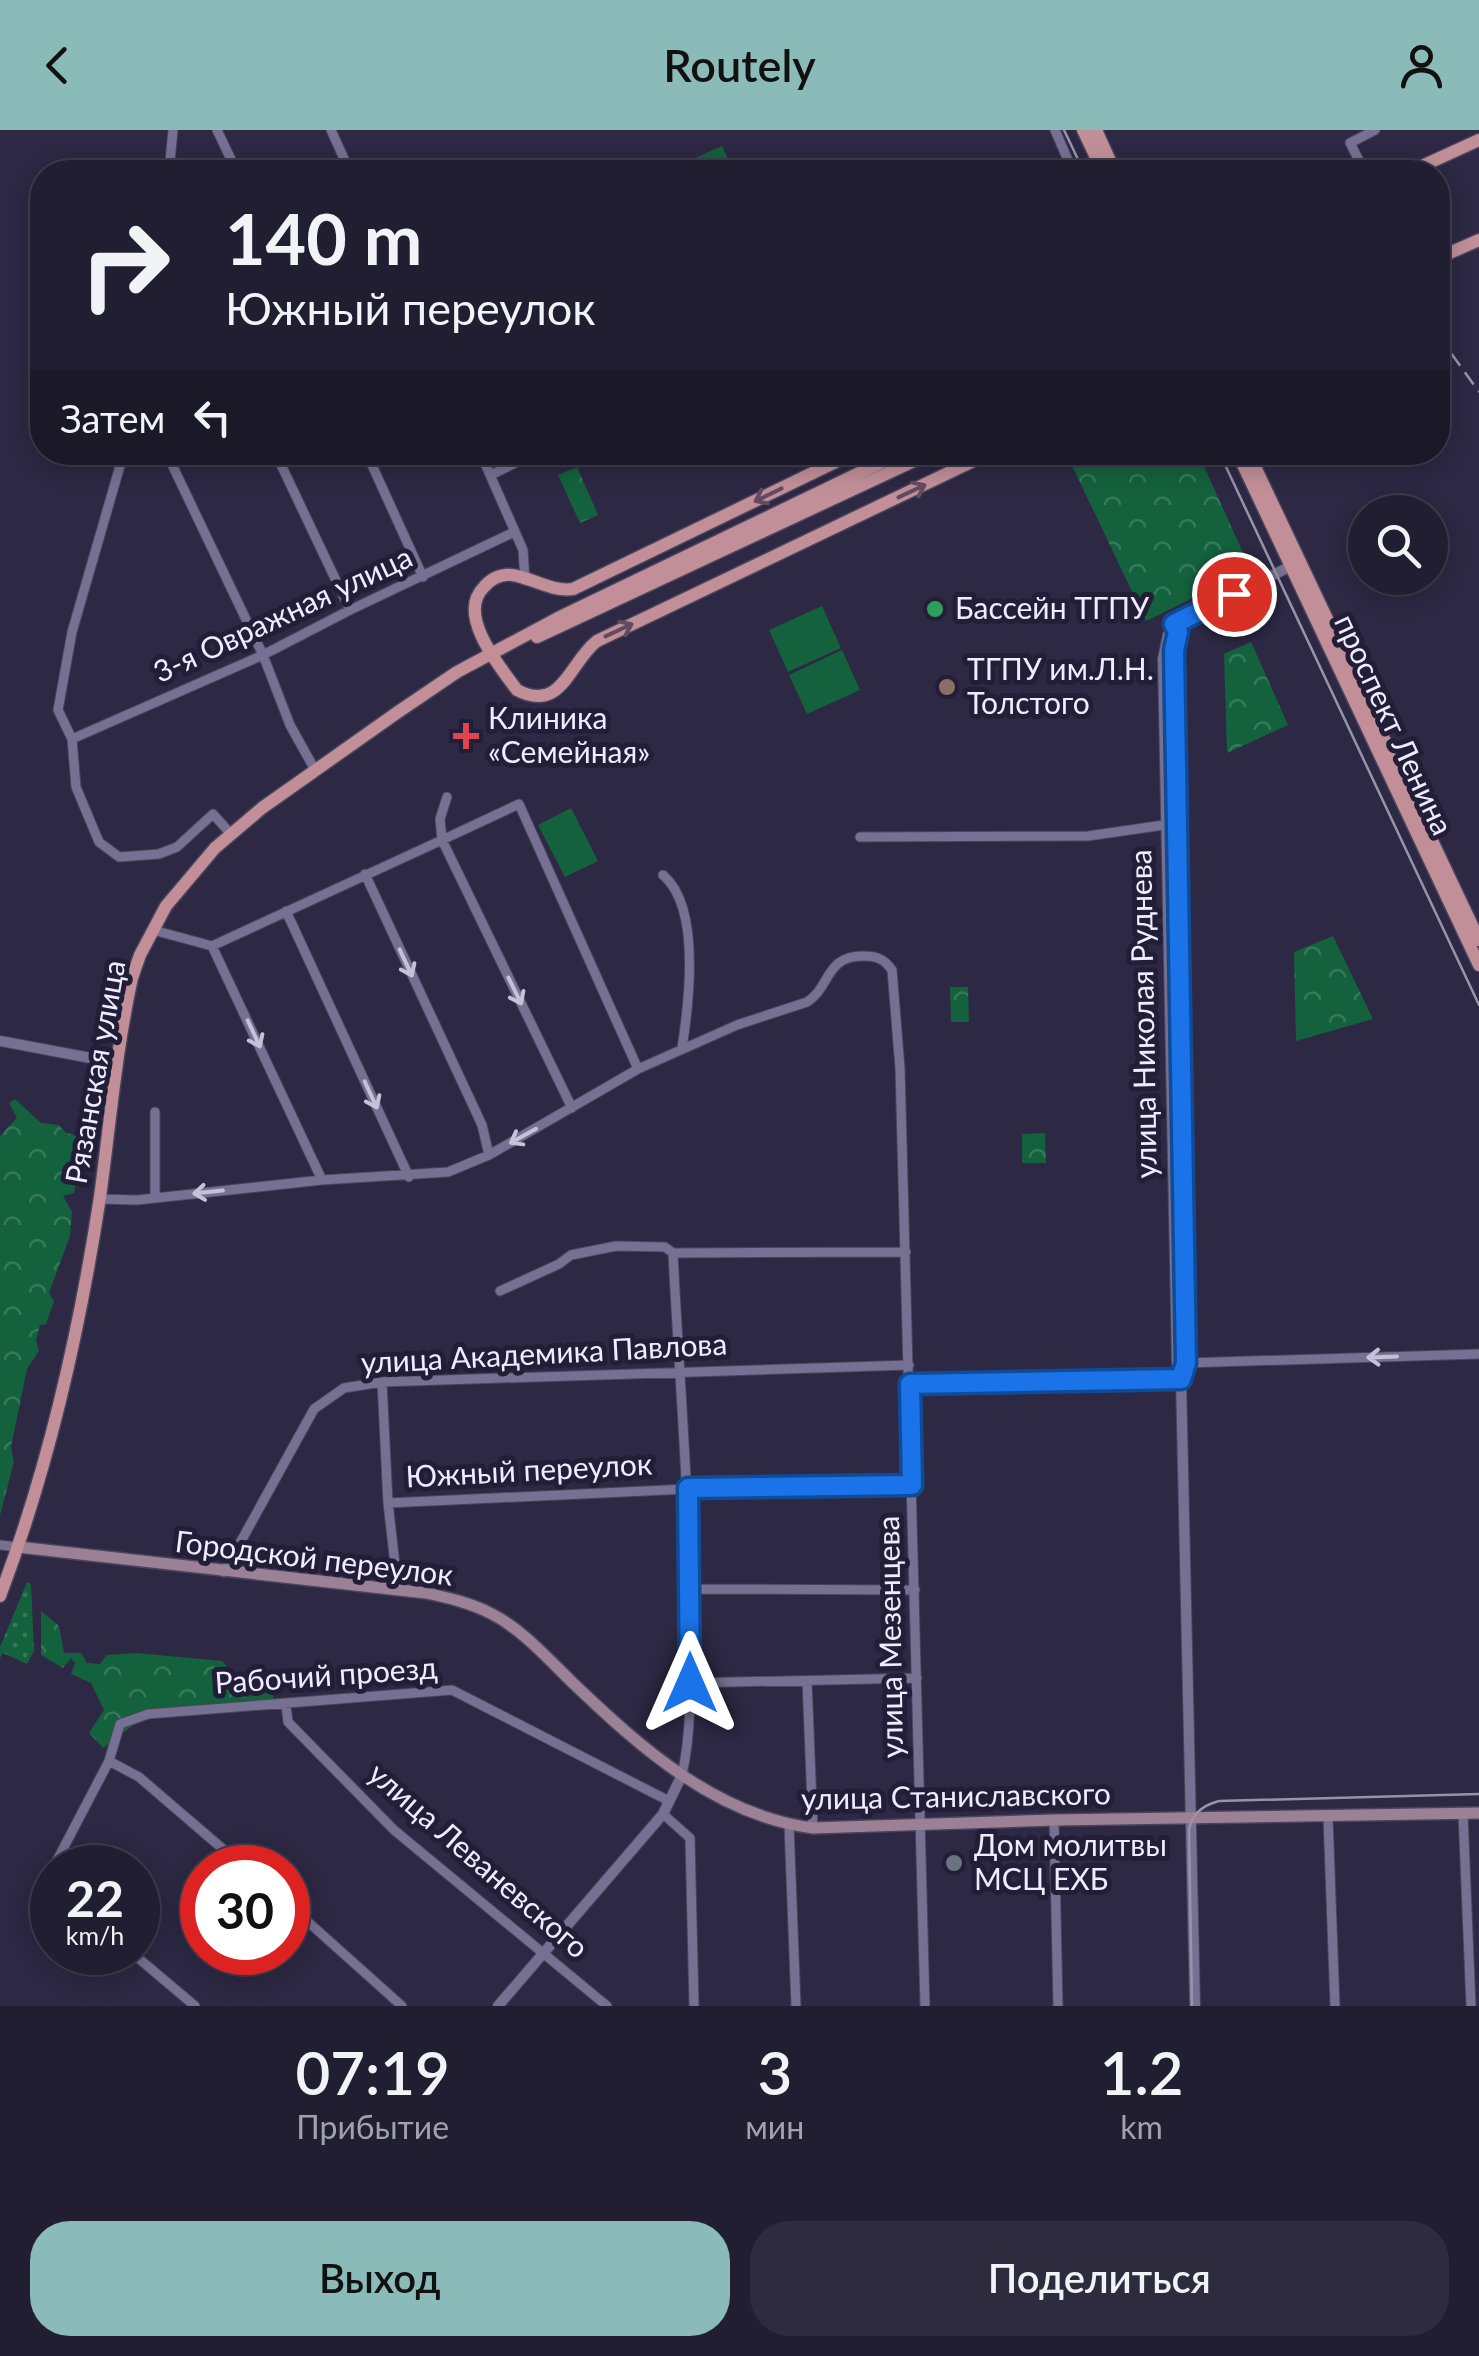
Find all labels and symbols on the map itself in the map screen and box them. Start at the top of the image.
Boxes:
one-way arrow [896,480,926,499]
one-way arrow [754,486,784,505]
street label: 3-я Овражная улица [147,537,417,689]
pin [1192,552,1277,637]
place label: Бассейн ТГПУ [955,589,1149,625]
marker: Бассейн ТГПУ [924,598,946,620]
street label: проспект Ленина [1328,608,1462,840]
one-way arrow [603,620,633,639]
place label: ТГПУ им.Л.Н. Толстого [967,650,1154,720]
marker: ТГПУ им.Л.Н. Толстого [936,676,958,698]
place label: Клиника «Семейная» [488,699,650,769]
marker: Клиника «Семейная» [453,723,479,749]
street label: улица Николая Руднева [1121,849,1163,1179]
one-way arrow [398,947,417,977]
street label: Рязанская улица [57,957,131,1186]
one-way arrow [507,975,526,1005]
one-way arrow [245,1018,264,1048]
one-way arrow [363,1079,381,1110]
one-way arrow [509,1126,539,1146]
one-way arrow [192,1183,224,1202]
street label: улица Академика Павлова [360,1324,728,1380]
one-way arrow [1366,1347,1398,1366]
street label: Южный переулок [405,1445,654,1493]
street label: улица Мезенцева [869,1515,909,1759]
street label: Городской переулок [173,1522,456,1592]
position arrow [638,1631,742,1735]
street label: Рабочий проезд [213,1648,438,1700]
street label: улица Леваневского [362,1754,596,1965]
street label: улица Станиславского [801,1774,1111,1816]
place label: Дом молитвы МСЦ ЕХБ [974,1826,1167,1896]
speed limit sign: 30 [180,1845,310,1975]
marker: Дом молитвы МСЦ ЕХБ [943,1852,965,1874]

